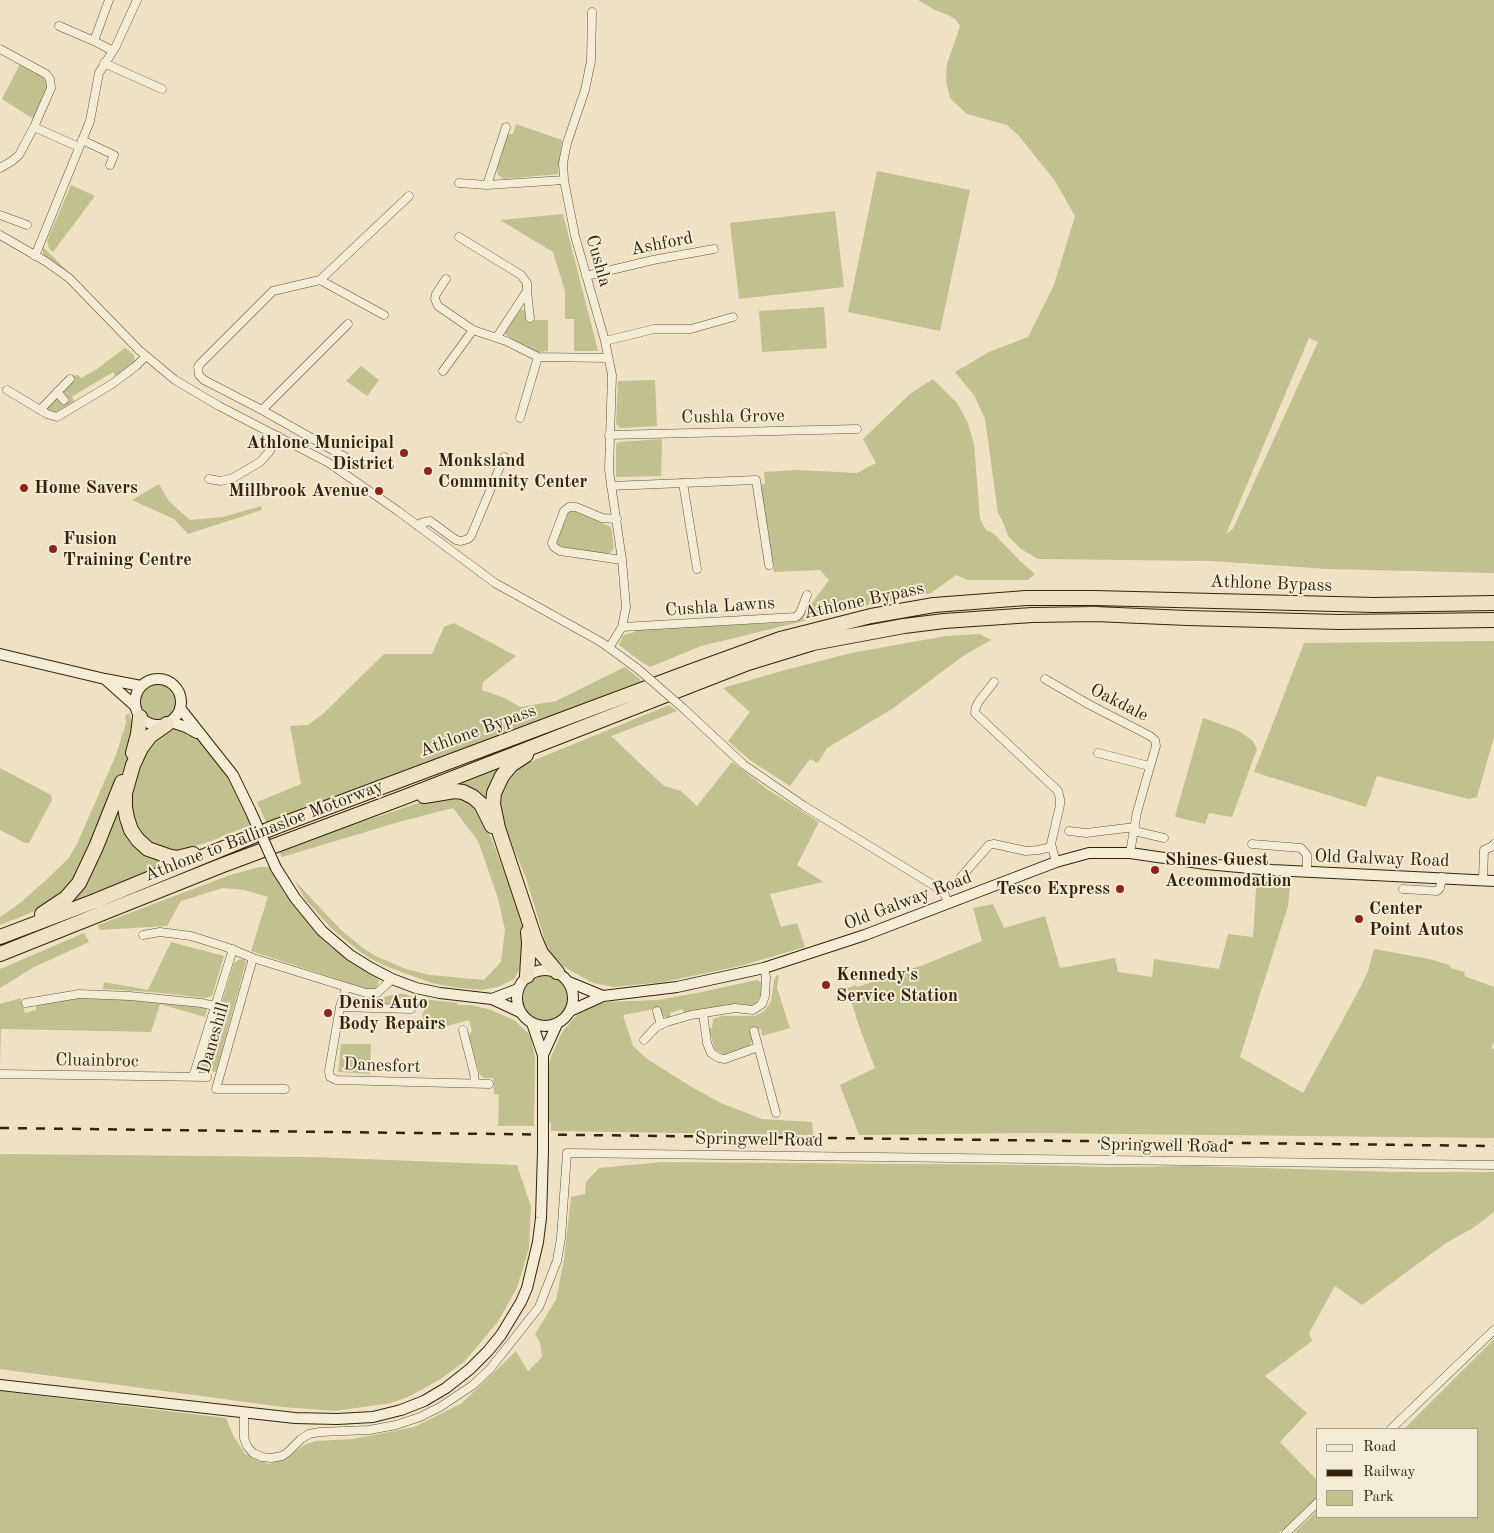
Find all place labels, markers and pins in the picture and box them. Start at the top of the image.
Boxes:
place label: Athlone Municipal District [246,432,394,474]
marker: Athlone Municipal District [398,447,410,459]
place label: Monksland Community Center [438,450,587,492]
marker: Monksland Community Center [422,465,434,477]
place label: Home Savers [34,477,138,499]
place label: Millbrook Avenue [228,480,369,502]
marker: Home Savers [18,482,30,494]
marker: Millbrook Avenue [373,485,385,497]
place label: Fusion Training Centre [63,528,192,570]
marker: Fusion Training Centre [47,543,59,555]
place label: Shines Guest Accommodation [1165,849,1292,892]
marker: Shines Guest Accommodation [1149,864,1161,876]
place label: Tesco Express [996,878,1110,900]
marker: Tesco Express [1114,883,1126,895]
place label: Center Point Autos [1369,898,1464,941]
marker: Center Point Autos [1353,913,1365,925]
place label: Kennedy's Service Station [836,964,958,1006]
marker: Kennedy's Service Station [820,979,832,991]
place label: Denis Auto Body Repairs [338,992,445,1034]
marker: Denis Auto Body Repairs [322,1007,334,1019]

